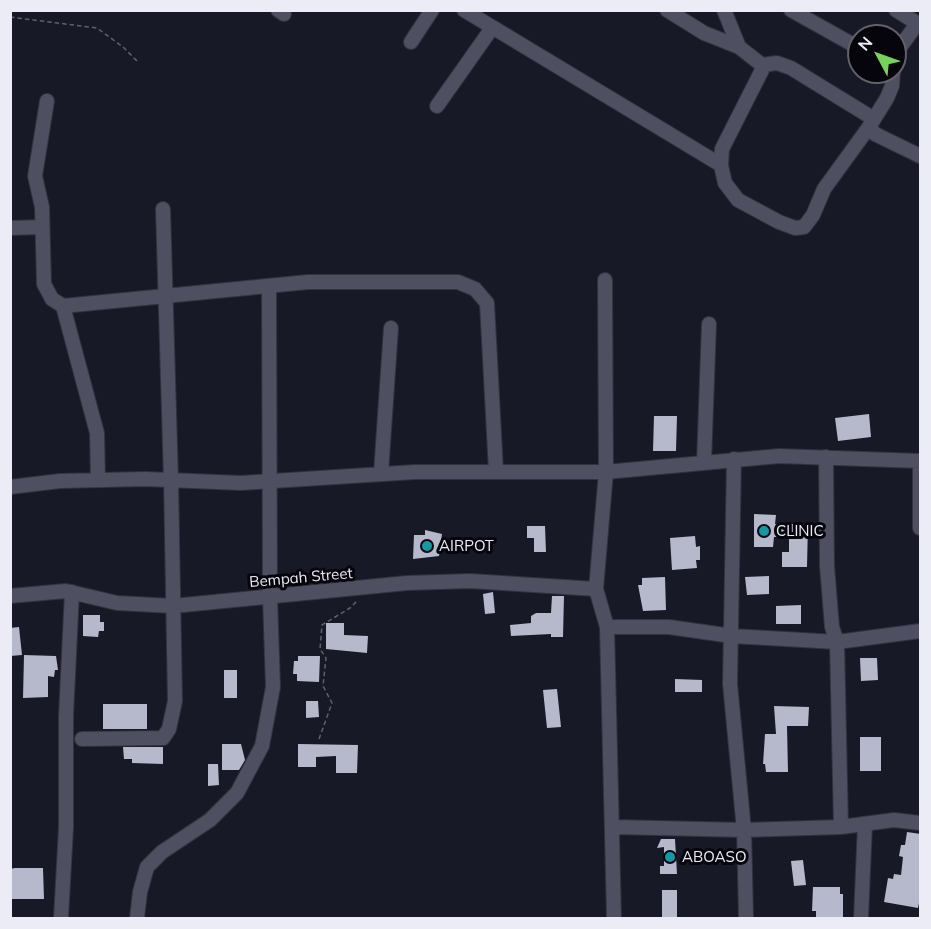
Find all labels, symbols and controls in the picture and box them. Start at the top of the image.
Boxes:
north arrow [847,24,907,84]
text: N [853,32,876,55]
place label: CLINIC [776,522,824,540]
marker: CLINIC [757,524,771,538]
place label: AIRPOT [439,537,494,555]
marker: AIRPOT [420,539,434,553]
street label: Bempah Street [249,565,353,591]
place label: ABOASO [682,848,746,866]
marker: ABOASO [663,850,677,864]

